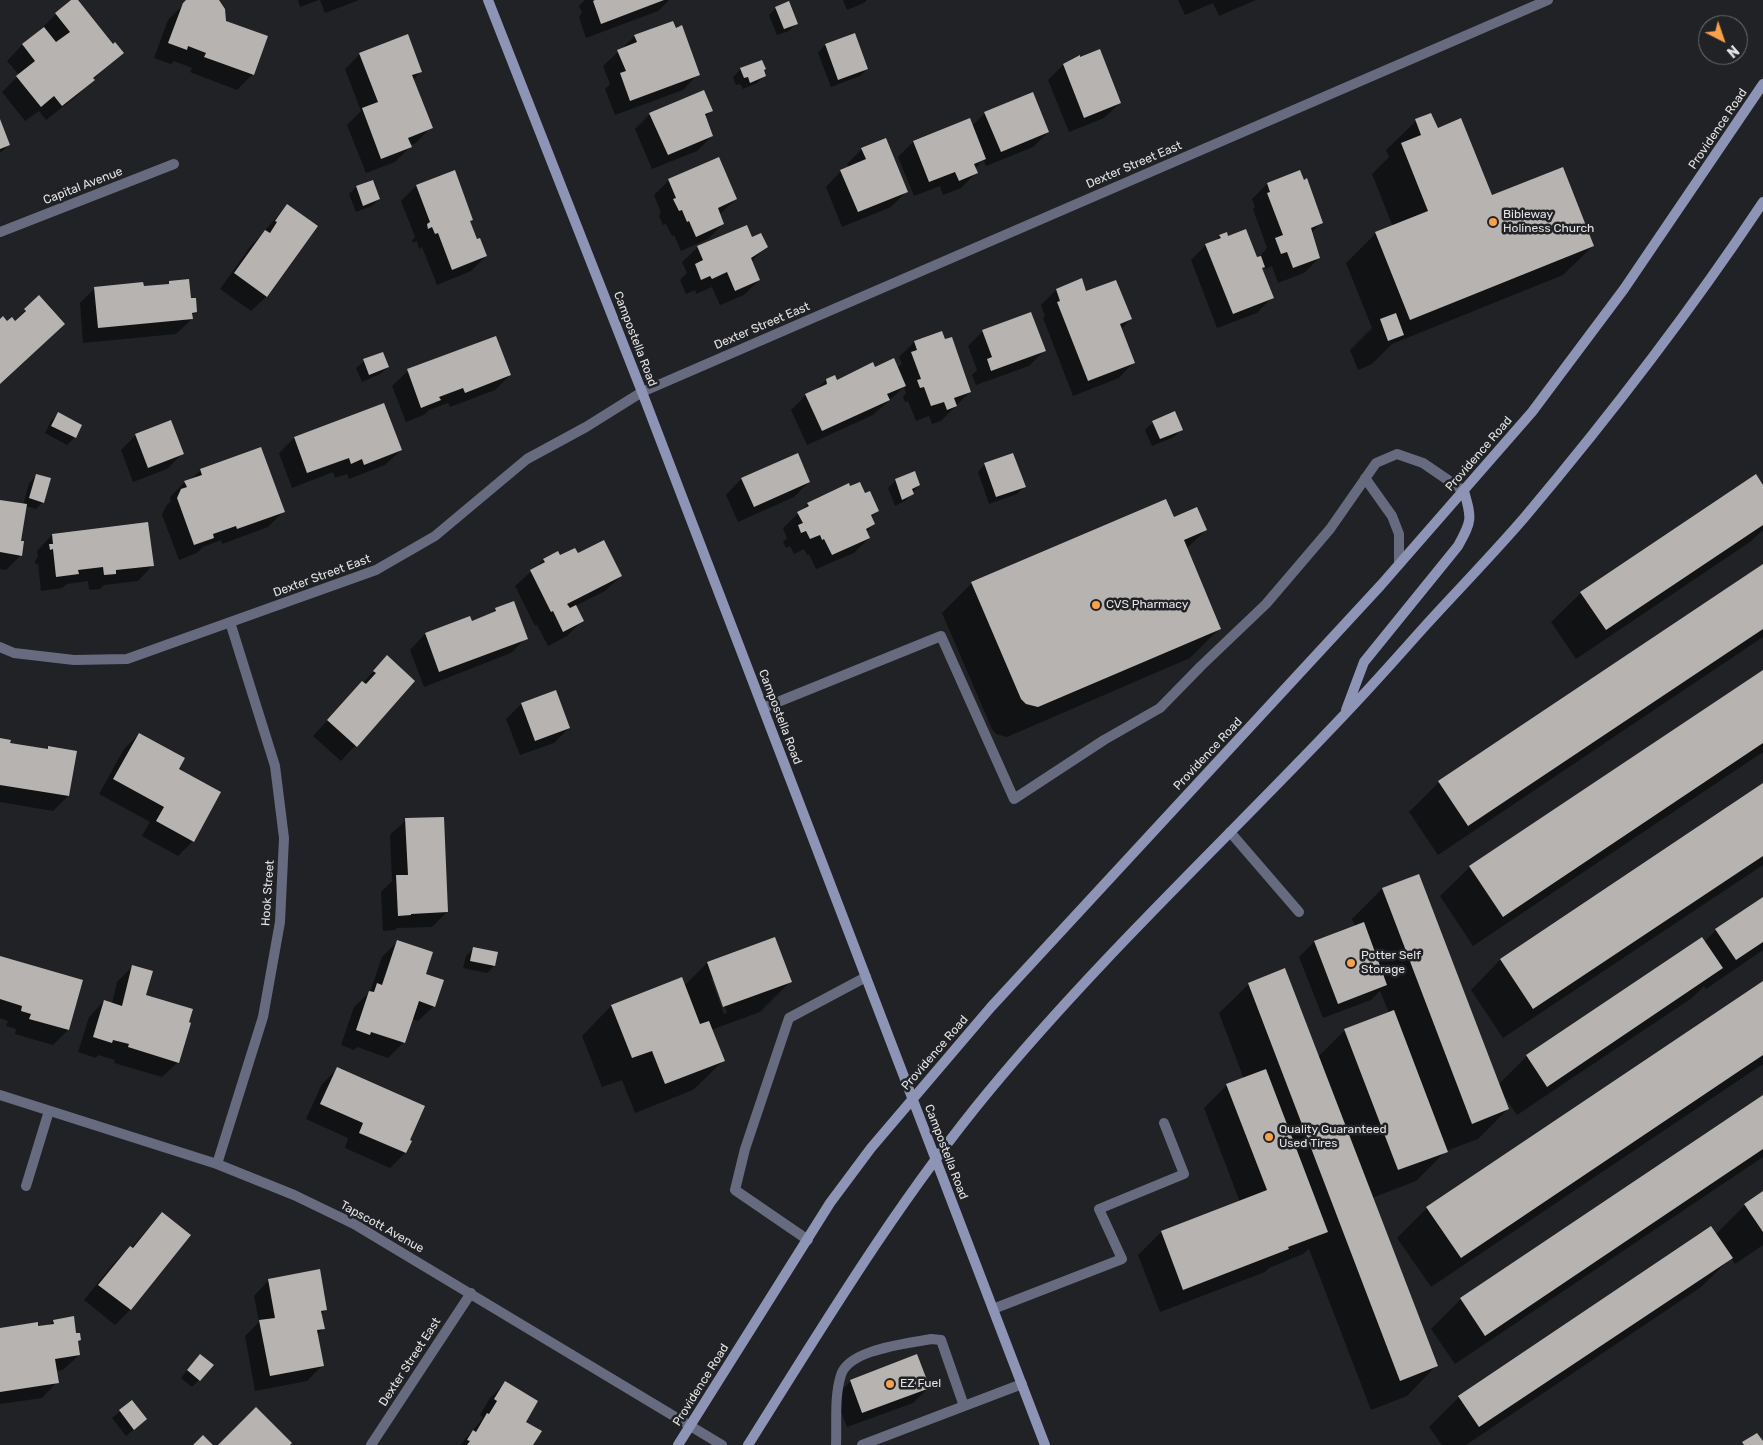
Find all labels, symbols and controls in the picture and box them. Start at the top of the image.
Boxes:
north arrow [1698,15,1748,65]
text: N [1723,41,1742,61]
street label: Providence Road [1686,86,1750,172]
street label: Dexter Street East [1084,138,1184,192]
street label: Capital Avenue [41,164,125,208]
place label: Bibleway Holiness Church [1503,208,1594,236]
marker: Bibleway Holiness Church [1487,216,1499,228]
street label: Campostella Road [610,289,660,389]
street label: Dexter Street East [712,299,812,353]
street label: Providence Road [1443,414,1515,494]
street label: Dexter Street East [271,552,373,600]
place label: CVS Pharmacy [1106,598,1188,612]
marker: CVS Pharmacy [1090,599,1102,611]
street label: Campostella Road [755,667,805,767]
street label: Providence Road [1171,715,1245,793]
street label: Hook Street [259,859,277,927]
place label: Potter Self Storage [1361,949,1421,977]
marker: Potter Self Storage [1345,957,1357,969]
street label: Providence Road [899,1013,971,1093]
street label: Campostella Road [921,1102,971,1202]
place label: Quality Guaranteed Used Tires [1279,1123,1387,1151]
marker: Quality Guaranteed Used Tires [1263,1131,1275,1143]
street label: Tapscott Avenue [338,1198,426,1256]
street label: Dexter Street East [376,1315,444,1409]
street label: Providence Road [670,1341,732,1429]
place label: EZ Fuel [900,1377,941,1391]
marker: EZ Fuel [884,1378,896,1390]

